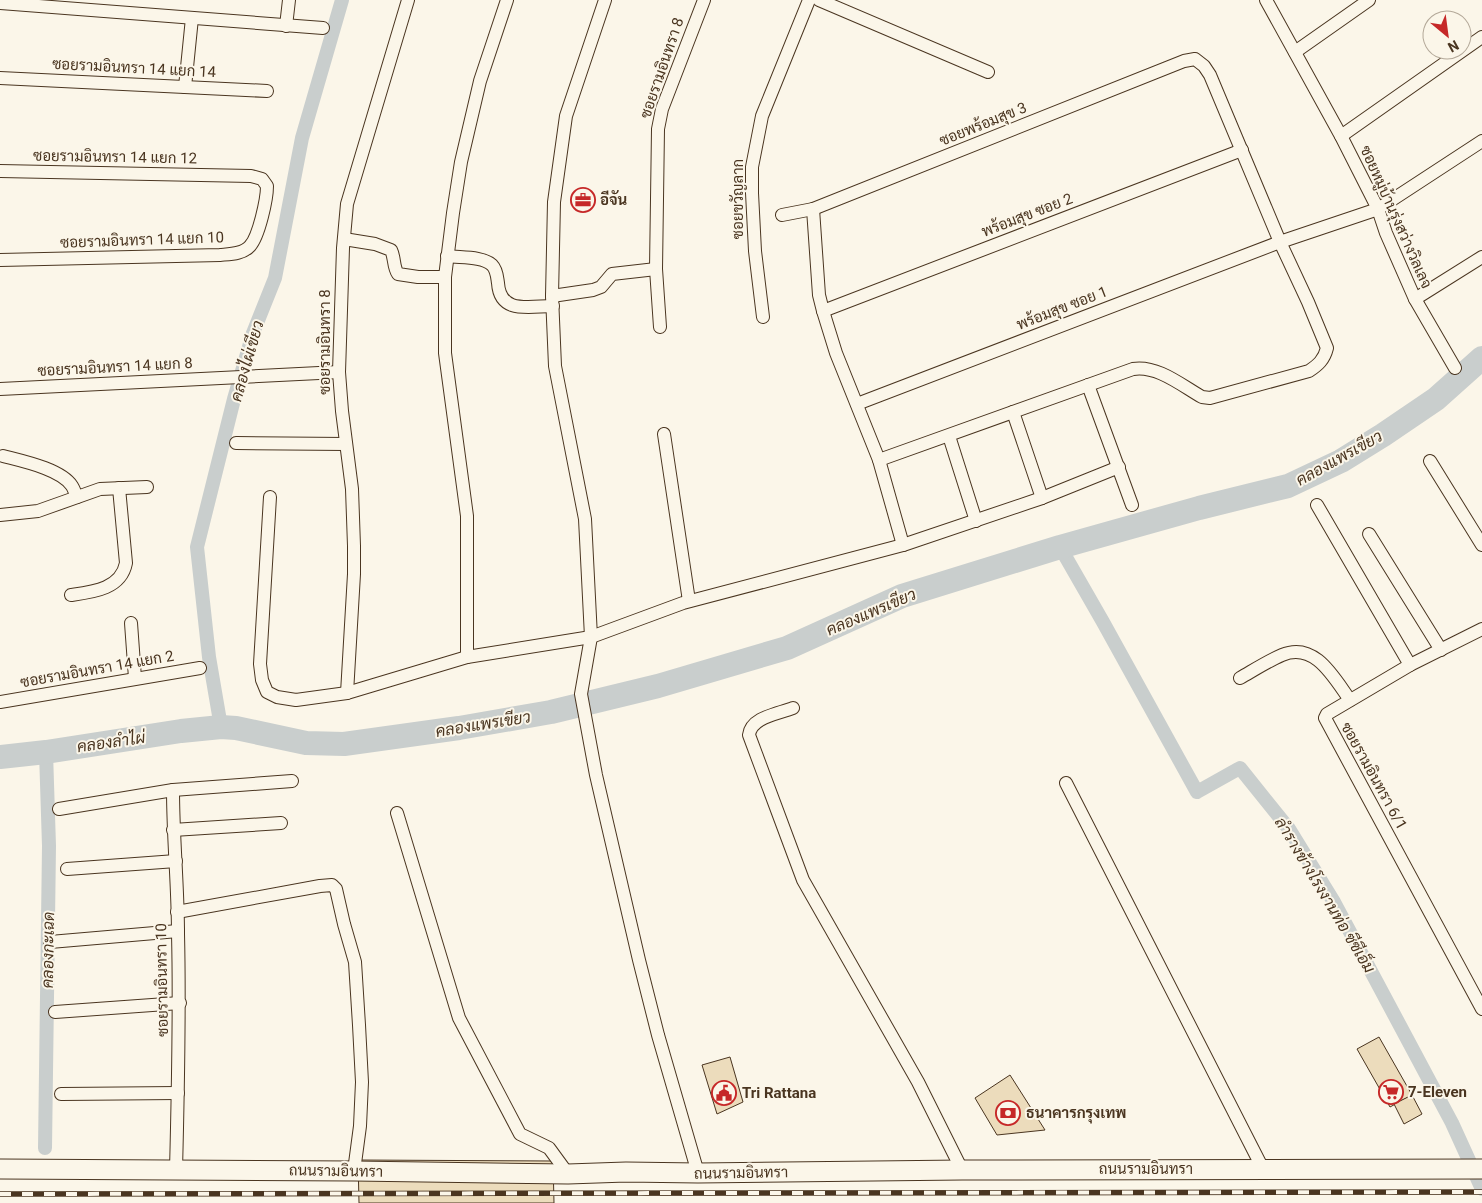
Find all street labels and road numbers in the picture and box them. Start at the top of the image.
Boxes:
street label: ซอยรามอินทรา 8 [636,15,688,121]
street label: ซอยรามอินทรา 14 แยก 14 [52,55,217,81]
street label: ซอยพร้อมสุข 3 [936,97,1030,152]
street label: ซอยหมู่บ้านรุ่งสว่างวิลเลจ [1355,142,1437,292]
street label: ซอยรามอินทรา 14 แยก 12 [33,147,197,167]
street label: ซอยขวัญลาก [729,159,747,239]
street label: พร้อมสุข ซอย 2 [979,188,1076,243]
street label: ซอยรามอินทรา 14 แยก 10 [60,228,224,252]
street label: พร้อมสุข ซอย 1 [1014,281,1111,336]
street label: ซอยรามอินทรา 8 [316,289,334,395]
street label: ซอยรามอินทรา 14 แยก 8 [37,354,193,380]
street label: ซอยรามอินทรา 14 แยก 2 [19,647,175,691]
street label: ซอยรามอินทรา 6/1 [1337,719,1411,833]
street label: ซอยรามอินทรา 10 [152,923,172,1037]
street label: ถนนรามอินทรา [1099,1160,1193,1178]
street label: ถนนรามอินทรา [289,1161,383,1181]
street label: ถนนรามอินทรา [694,1163,788,1183]

